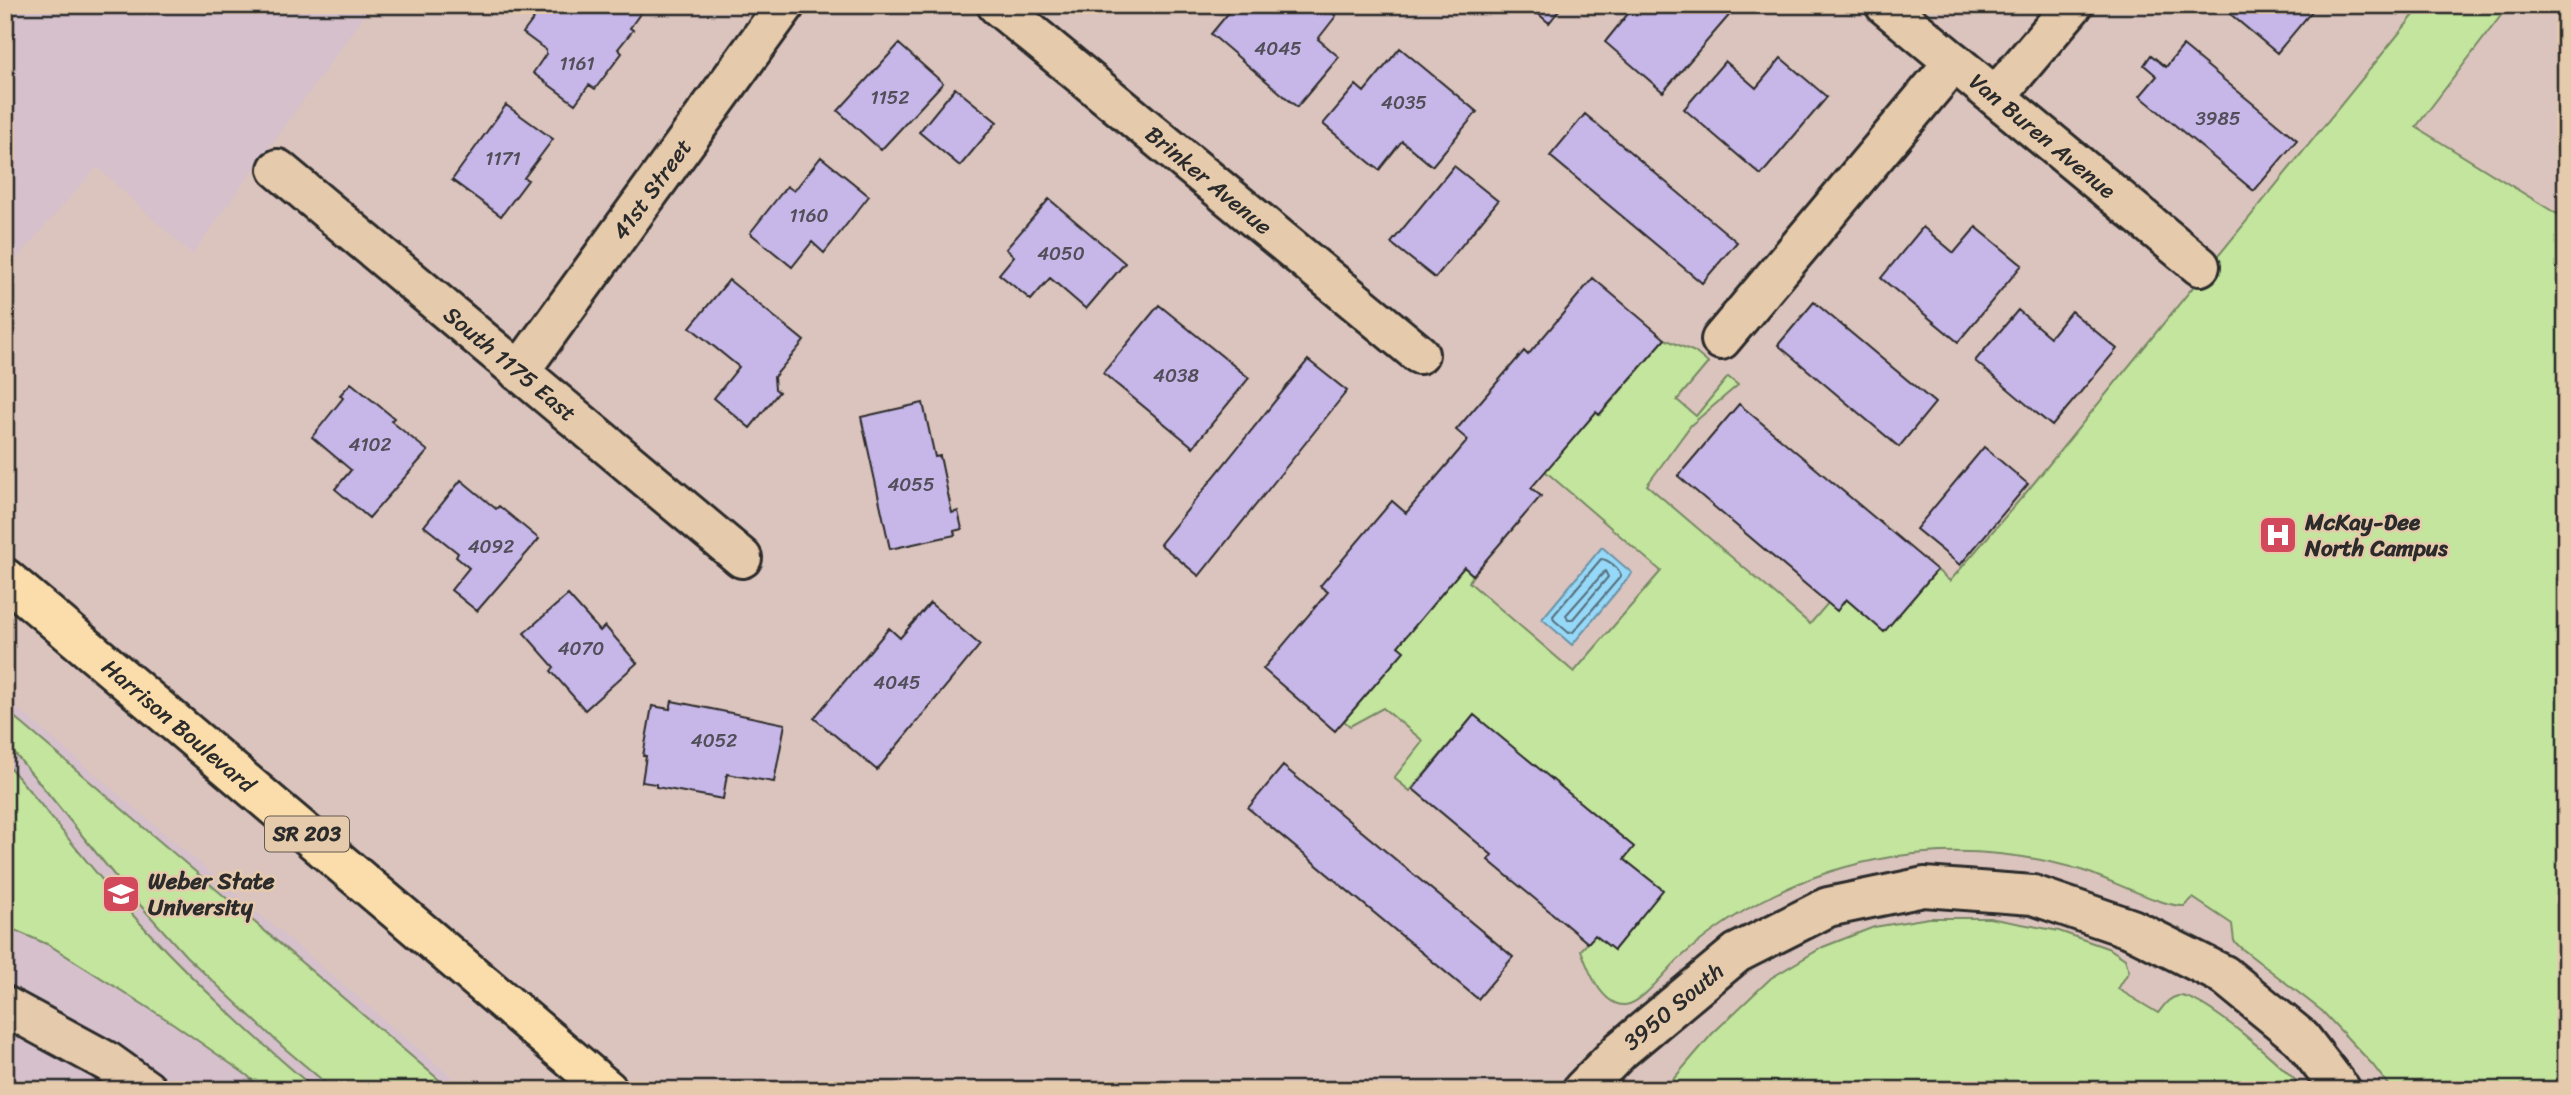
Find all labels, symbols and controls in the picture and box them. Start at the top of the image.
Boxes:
house number: 4045 [1254,32,1302,65]
house number: 1161 [559,47,595,80]
street label: Van Buren Avenue [1960,62,2126,210]
house number: 1152 [871,81,909,114]
house number: 4035 [1381,86,1427,119]
house number: 3985 [2195,102,2241,135]
street label: Brinker Avenue [1136,115,1282,246]
street label: 41st Street [601,130,703,249]
house number: 1171 [485,142,521,175]
house number: 1160 [789,199,829,232]
house number: 4050 [1037,237,1085,270]
street label: South 1175 East [434,296,586,433]
house number: 4038 [1153,359,1199,392]
house number: 4102 [349,428,392,461]
house number: 4055 [887,468,935,501]
place label: McKay-Dee North Campus [2304,502,2448,569]
hospital icon: McKay-Dee North Campus [2257,514,2299,556]
house number: 4092 [468,530,514,563]
house number: 4070 [558,632,604,665]
street label: Harrison Boulevard [92,648,266,805]
house number: 4045 [873,666,921,699]
house number: 4052 [691,724,737,757]
road number: SR 203 [265,816,349,852]
place label: Weber State University [148,861,275,928]
school or university icon: Weber State University [100,873,142,915]
street label: 3950 South [1614,952,1734,1062]

